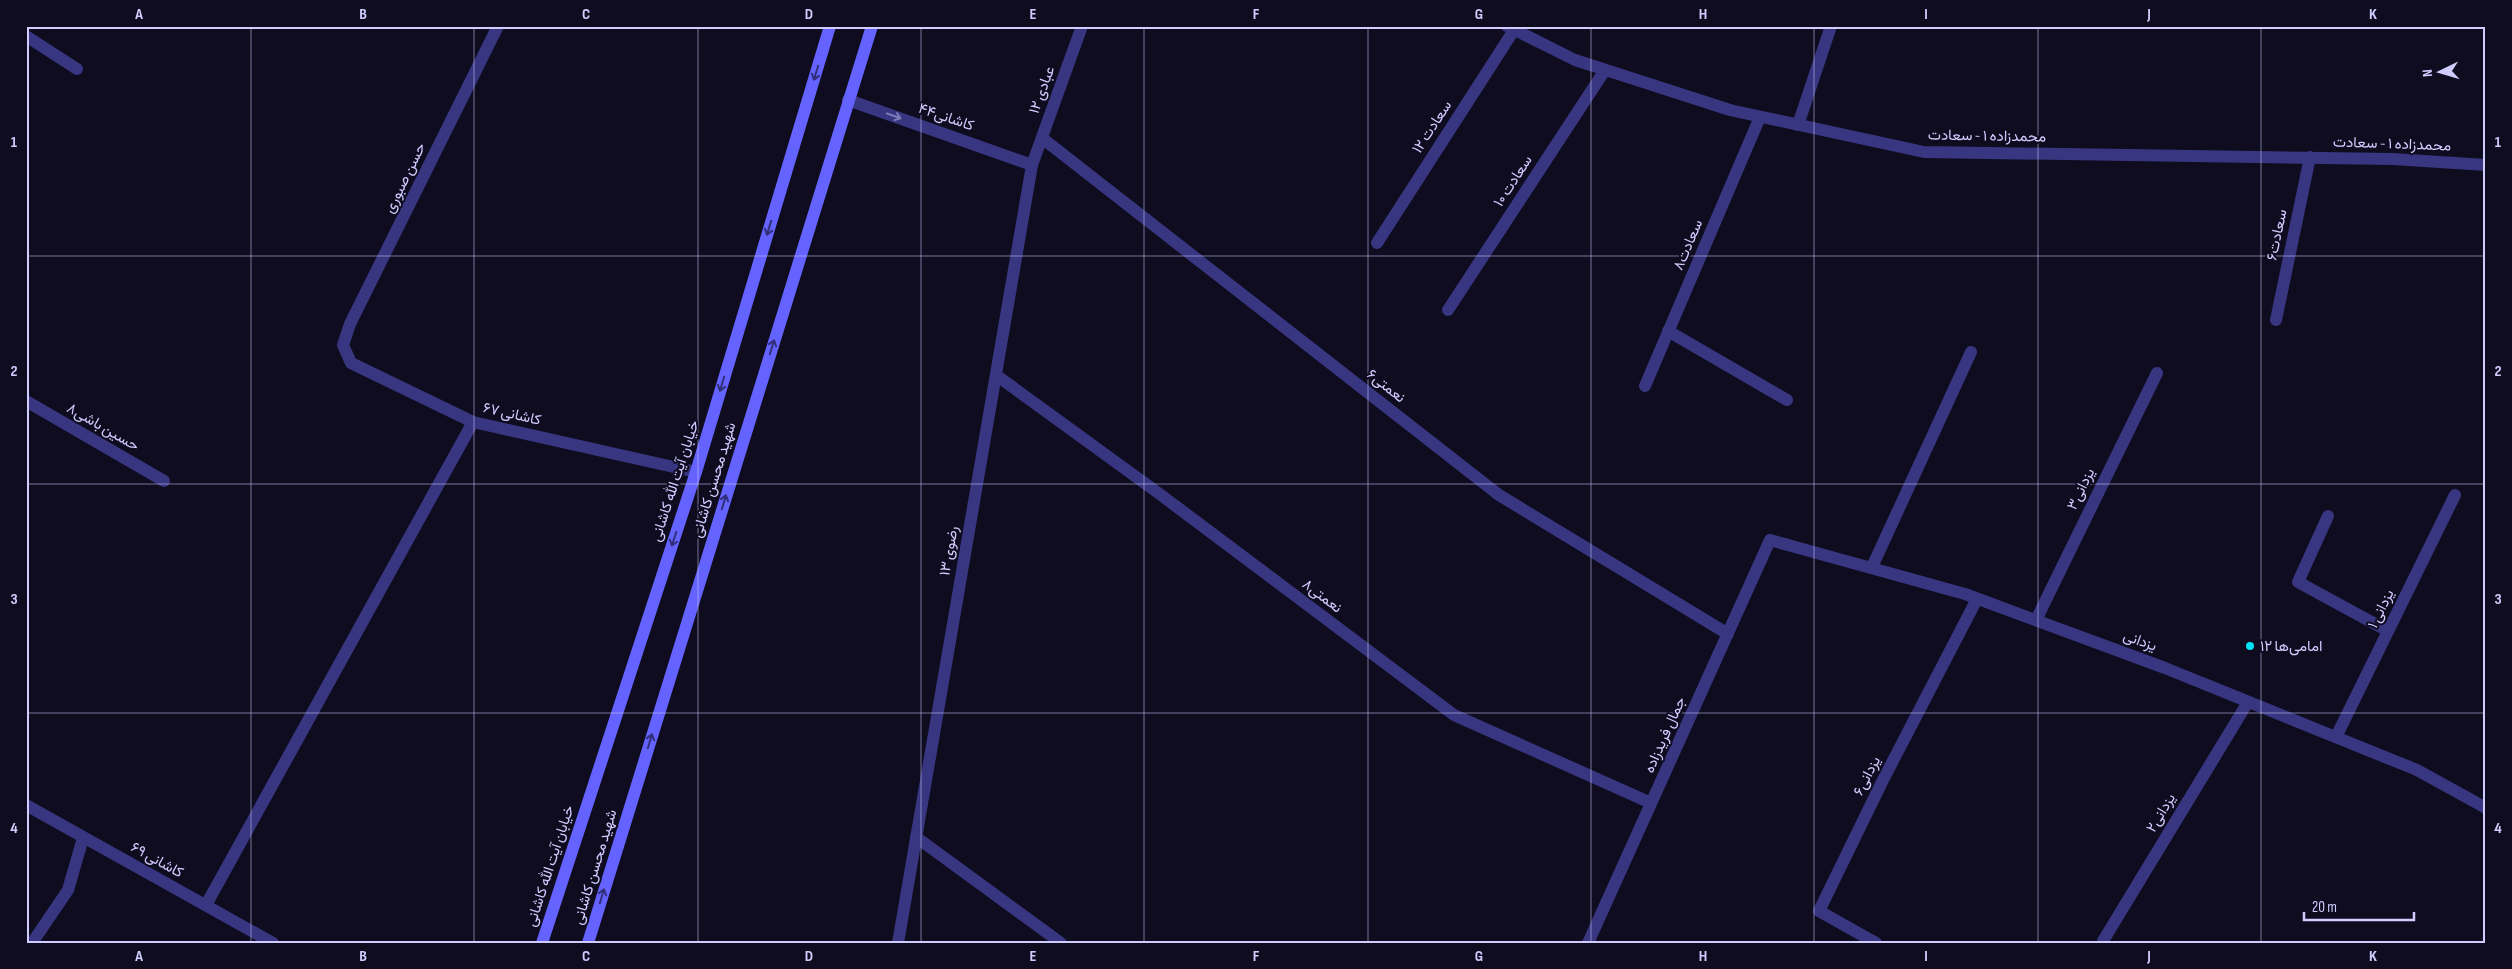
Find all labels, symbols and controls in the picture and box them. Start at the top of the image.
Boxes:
text: A [134,5,143,24]
text: B [359,5,367,24]
text: C [582,5,590,24]
text: D [805,5,813,24]
text: E [1030,5,1037,24]
text: F [1253,5,1260,24]
text: G [1475,5,1483,24]
text: H [1699,5,1707,24]
text: I [1924,5,1928,24]
text: J [2146,5,2151,24]
text: K [2369,5,2377,24]
north arrow [2414,48,2464,98]
street label: عبادی ۱۲ [1025,63,1059,116]
one-way arrow [811,65,821,81]
text: N [2419,69,2436,78]
street label: سعادت ۱۲ [1408,97,1456,157]
street label: کاشانی۴۴ [916,99,977,135]
one-way arrow [886,112,902,122]
street label: محمدزاده ۱ - سعادت [1928,125,2046,147]
street label: محمدزاده ۱ - سعادت [2333,132,2451,156]
text: 1 [11,133,18,152]
text: 1 [2495,133,2502,152]
street label: حسن صبوری [380,140,430,216]
street label: سعادت ۱۰ [1489,151,1537,210]
street label: سعادت۶ [2262,207,2292,262]
street label: سعادت۸ [1669,217,1707,273]
one-way arrow [764,220,774,236]
one-way arrow [768,339,777,355]
text: 2 [10,362,18,381]
text: 2 [2494,362,2502,381]
street label: نعمتی۶ [1363,365,1409,407]
one-way arrow [717,376,727,392]
street label: کاشانی ۶۷ [481,398,543,430]
street label: حسین باشی۸ [63,399,143,455]
street label: خیابان آیت الله کاشانی [646,418,704,544]
street label: شهید محسن کاشانی [687,420,741,540]
street label: یزدانی۳ [2063,465,2099,513]
one-way arrow [720,495,729,510]
street label: رضوی ۱۳ [935,525,963,577]
one-way arrow [668,531,678,547]
street label: نعمتی۸ [1298,575,1346,617]
street label: یزدانی ۱ [2363,586,2399,632]
text: 3 [10,590,18,609]
text: 3 [2494,590,2502,609]
street label: یزدانی [2121,626,2159,656]
place label: ۱۲ امامی‌ها [2260,637,2322,656]
marker: ۱۲ امامی‌ها [2244,640,2256,652]
street label: جمال فریدزاده [1640,694,1690,776]
one-way arrow [646,733,656,749]
street label: یزدانی۶ [1849,753,1885,799]
street label: یزدانی۲ [2142,790,2180,836]
street label: خیابان آیت الله کاشانی [521,803,579,929]
street label: شهید محسن کاشانی [568,807,622,927]
text: 4 [10,819,18,838]
text: 4 [2494,819,2502,838]
street label: کاشانی ۶۹ [127,838,187,882]
one-way arrow [598,889,608,905]
scale bar [2304,889,2414,921]
text: 20 m [2312,898,2337,917]
text: A [134,947,143,966]
text: B [359,947,367,966]
text: C [582,947,590,966]
text: D [805,947,813,966]
text: E [1030,947,1037,966]
text: F [1253,947,1260,966]
text: G [1475,947,1483,966]
text: H [1699,947,1707,966]
text: I [1924,947,1928,966]
text: J [2146,947,2151,966]
text: K [2369,947,2377,966]

